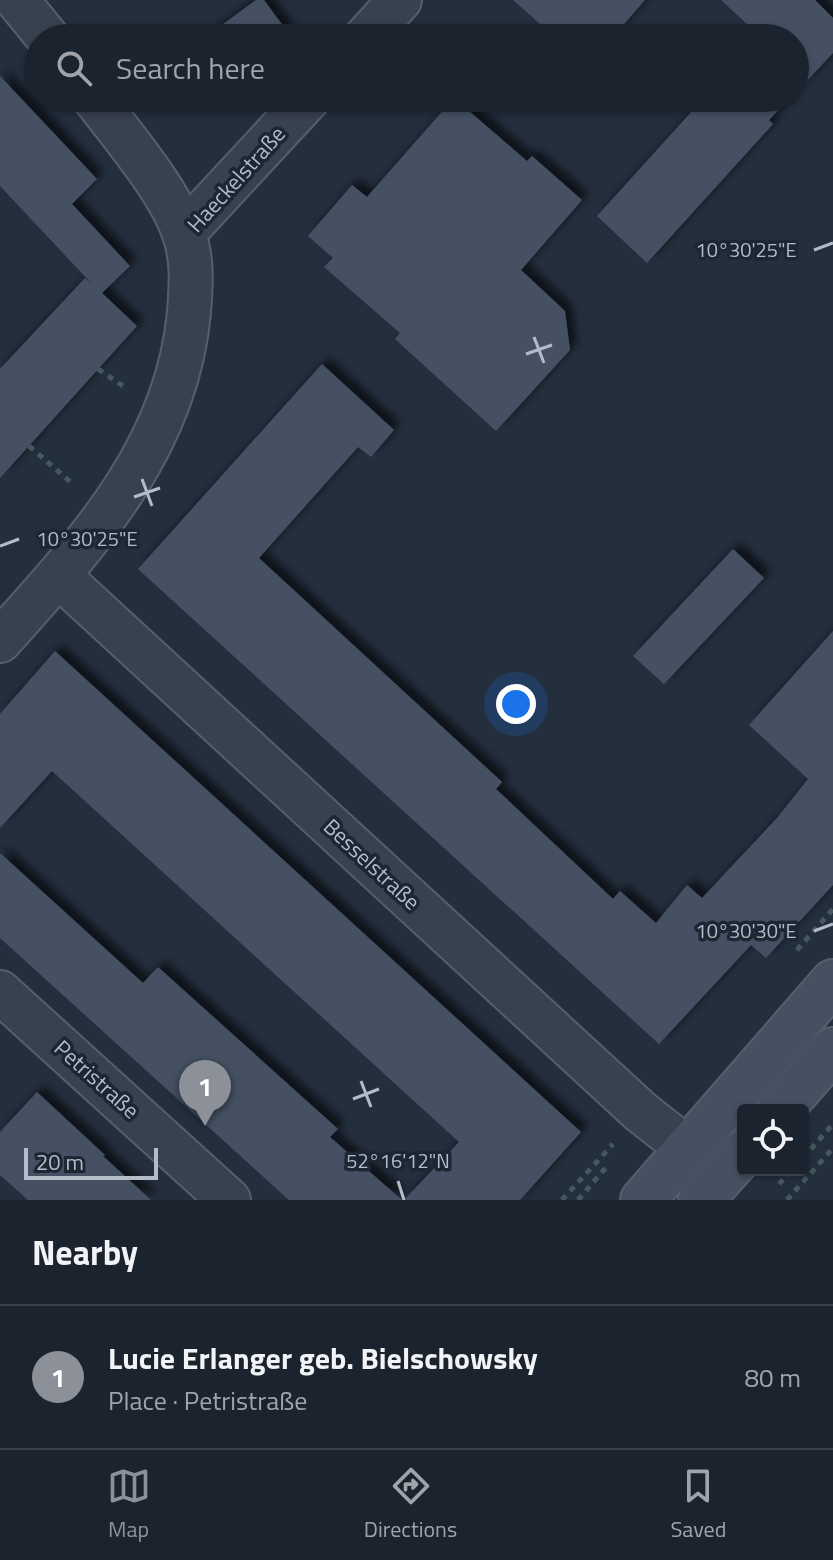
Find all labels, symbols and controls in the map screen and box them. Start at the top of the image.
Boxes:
search box [24,24,809,112]
text: Search here [116,45,265,91]
icon: search [52,46,96,90]
street label: Haeckelstraße [179,118,293,240]
text: 10°30'25"E [695,234,797,265]
text: 10°30'25"E [36,523,138,554]
your location [496,684,536,724]
street label: Besselstraße [316,810,428,918]
text: 10°30'30"E [695,915,797,946]
street label: Petristraße [47,1031,147,1127]
pin: 1 [179,1060,231,1126]
map controls [737,1104,809,1176]
button: locate [737,1104,809,1176]
scale bar [24,1144,158,1180]
text: 20 m [36,1145,84,1179]
text: 52°16'12"N [346,1145,450,1176]
text: Nearby [32,1226,138,1278]
text: Lucie Erlanger geb. Bielschowsky [108,1335,538,1381]
text: 1 [51,1358,65,1397]
text: 80 m [744,1358,801,1397]
text: Place · Petristraße [108,1381,307,1420]
tab: Map [107,1464,151,1546]
tab: Directions [364,1464,457,1546]
tab: Saved [670,1464,726,1546]

